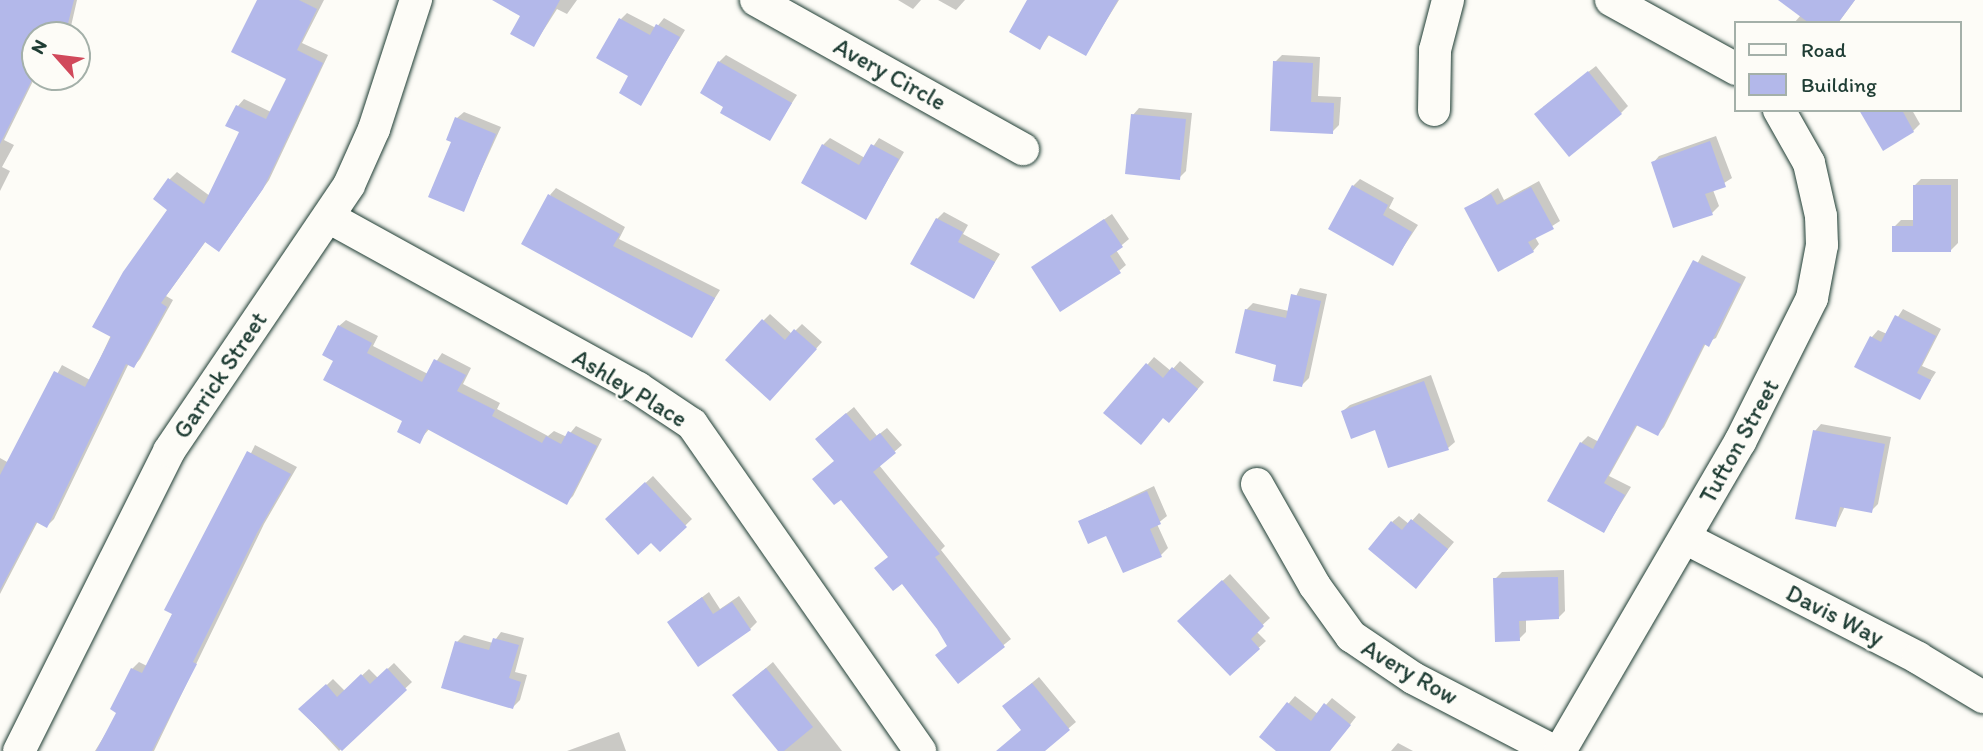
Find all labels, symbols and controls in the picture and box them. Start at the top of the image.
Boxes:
north arrow [21,21,91,91]
legend [1734,21,1962,112]
street label: Avery Circle [829,31,951,117]
text: N [26,36,52,58]
text: Road [1801,37,1846,62]
text: Building [1801,72,1877,97]
street label: Garrick Street [167,306,273,444]
street label: Ashley Place [568,343,692,433]
street label: Tufton Street [1693,374,1785,508]
street label: Davis Way [1782,578,1888,652]
street label: Avery Row [1357,633,1463,711]

